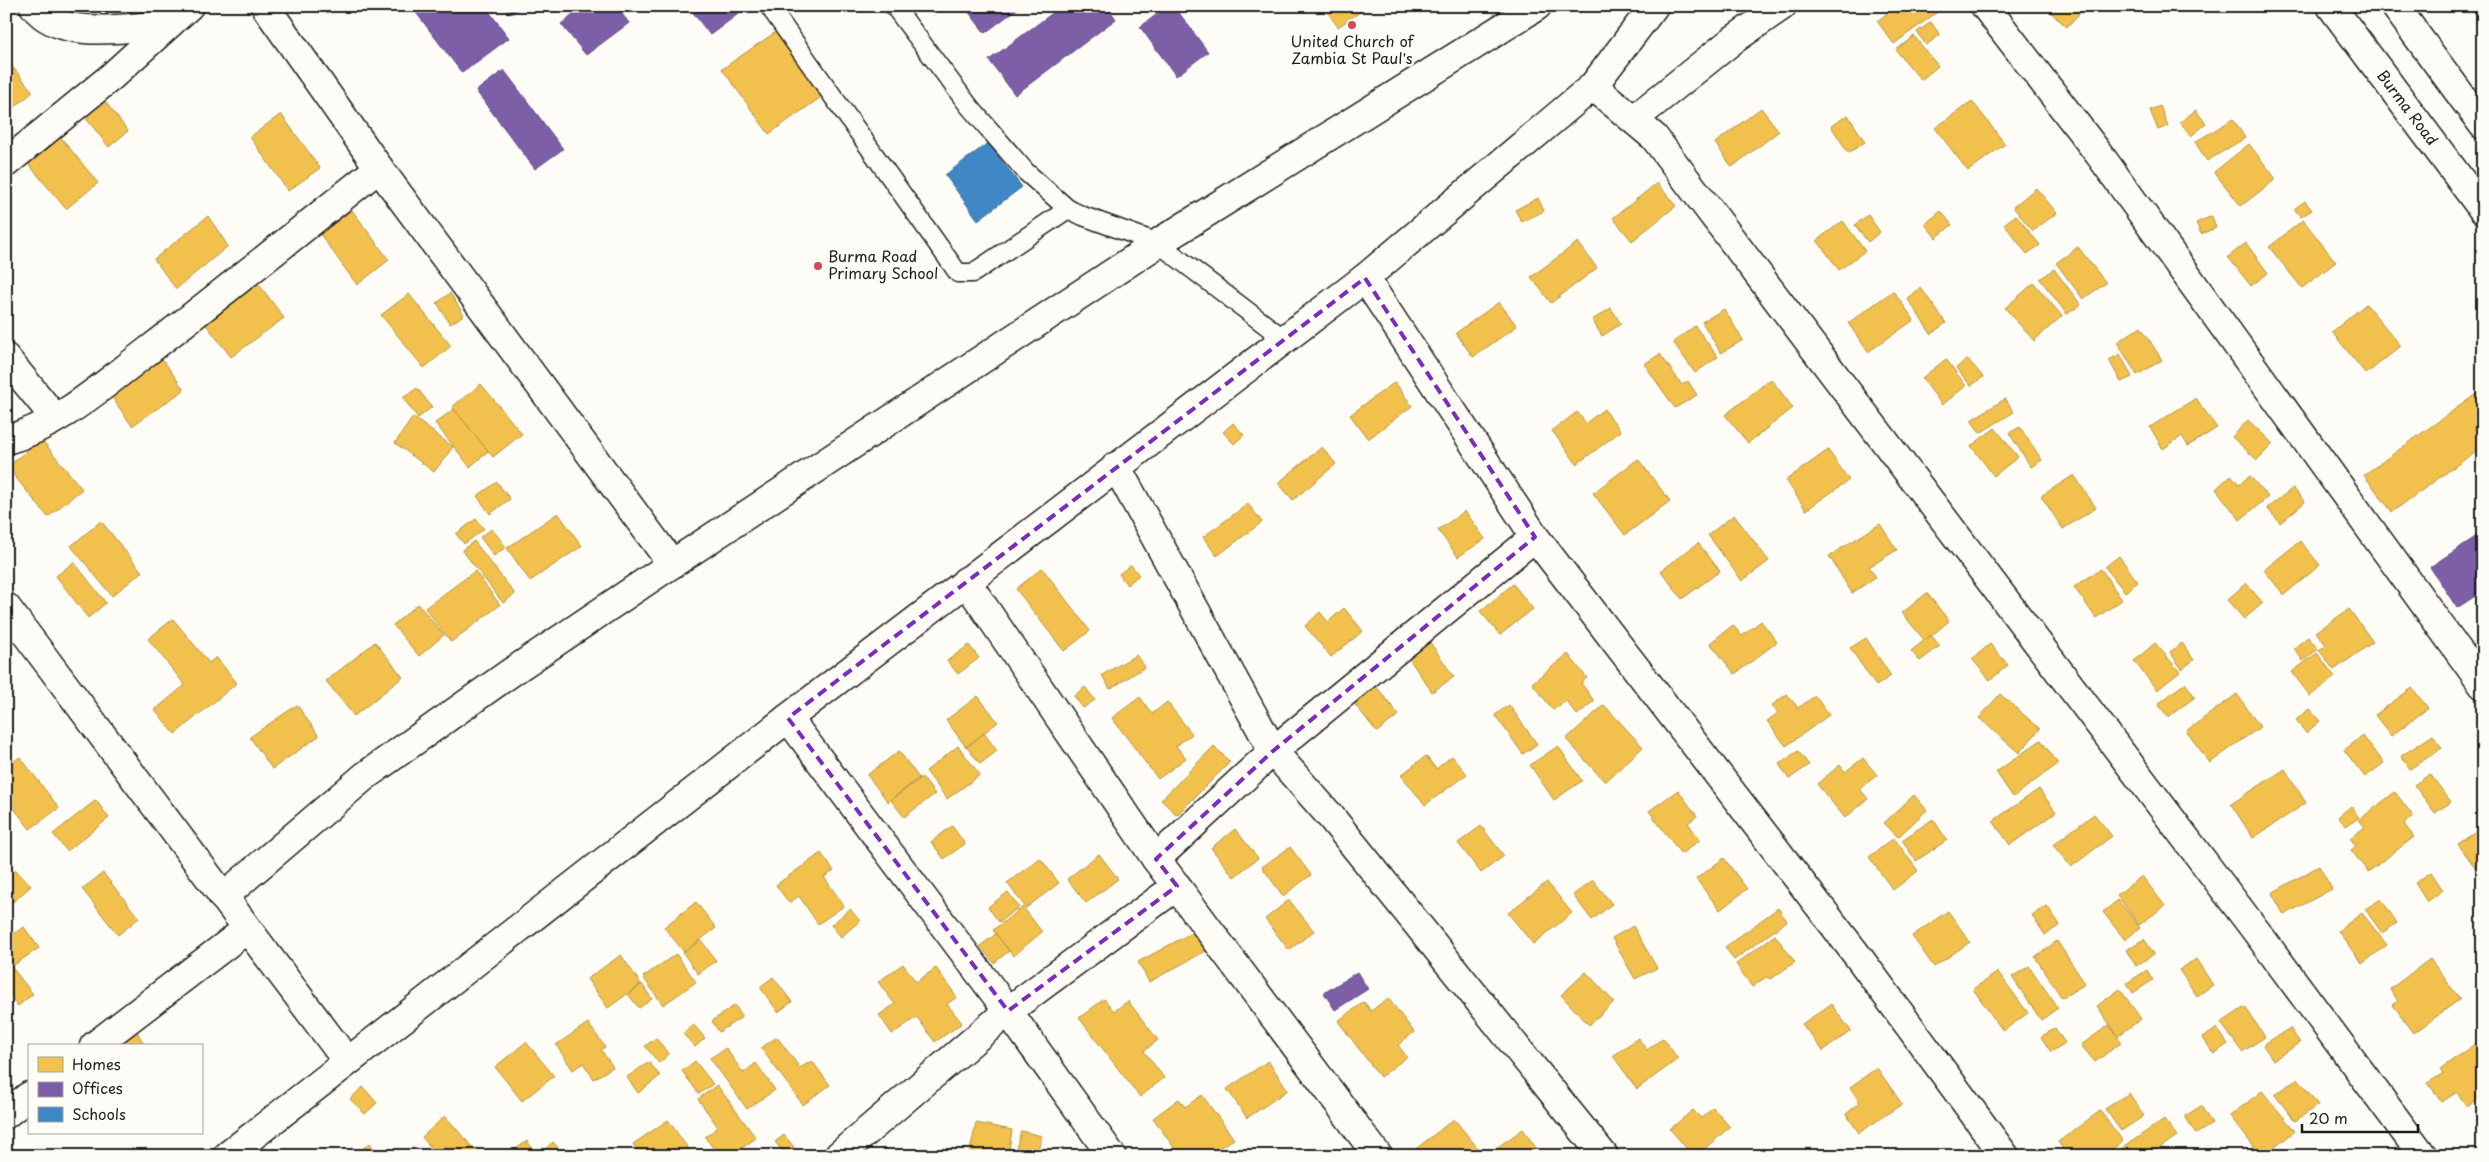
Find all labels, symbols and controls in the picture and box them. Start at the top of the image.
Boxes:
marker: United Church of Zambia St Paul's [1346,19,1358,31]
place label: United Church of Zambia St Paul's [1290,29,1415,69]
street label: Burma Road [2372,65,2444,150]
place label: Burma Road Primary School [828,244,938,284]
marker: Burma Road Primary School [812,260,824,272]
legend [28,1044,202,1134]
text: Homes [72,1052,121,1075]
text: Offices [72,1076,123,1099]
text: Schools [72,1102,126,1125]
scale bar [2302,1102,2418,1134]
text: 20 m [2309,1106,2348,1129]

